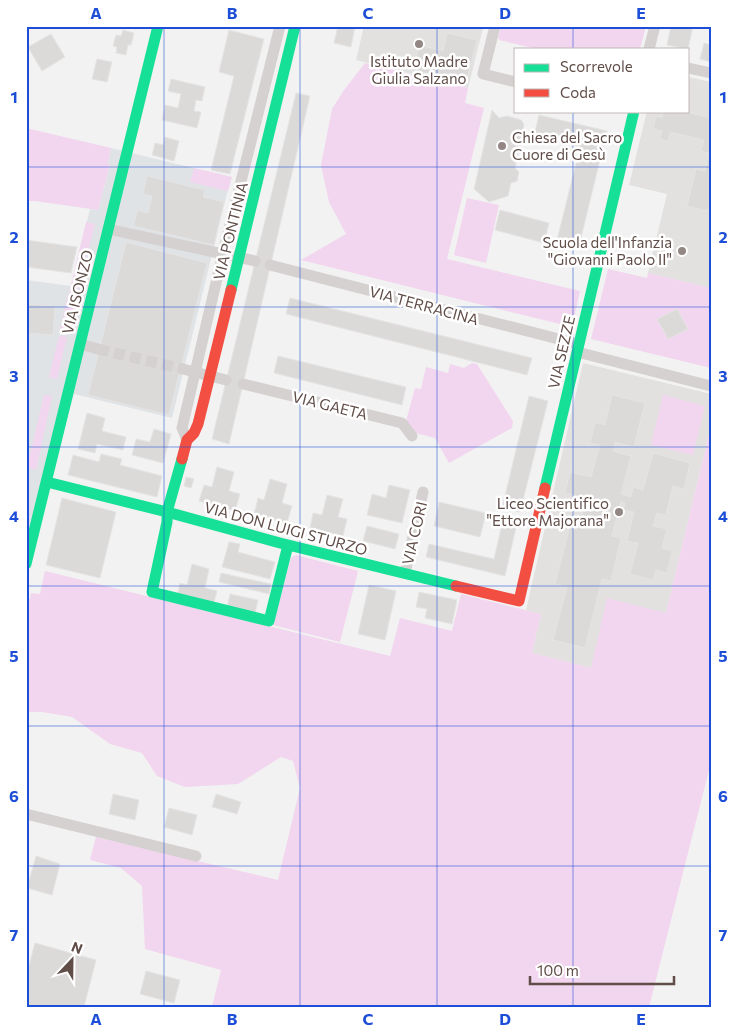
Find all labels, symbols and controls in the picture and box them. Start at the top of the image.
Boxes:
text: A [90,3,102,22]
text: B [227,3,238,22]
text: C [363,3,374,22]
text: D [499,3,511,22]
text: E [636,3,646,22]
marker: Istituto Madre Giulia Salzano [413,38,425,50]
legend [514,48,690,112]
place label: Istituto Madre Giulia Salzano [370,52,468,87]
text: Scorrevole [560,57,633,75]
text: Coda [560,83,596,101]
text: 1 [10,87,18,106]
text: 1 [719,87,727,106]
place label: Chiesa del Sacro Cuore di Gesù [512,128,622,163]
marker: Chiesa del Sacro Cuore di Gesù [496,140,508,152]
street label: VIA PONTINIA [209,180,251,282]
text: 2 [9,227,19,246]
text: 2 [718,227,728,246]
place label: Scuola dell'Infanzia "Giovanni Paolo II" [543,233,672,268]
marker: Scuola dell'Infanzia "Giovanni Paolo II" [676,245,688,257]
street label: VIA ISONZO [58,248,96,336]
street label: VIA TERRACINA [367,282,481,328]
street label: VIA SEZZE [544,314,578,390]
text: 3 [9,366,19,385]
text: 3 [718,366,728,385]
street label: VIA GAETA [291,387,369,423]
place label: Liceo Scientifico "Ettore Majorana" [486,494,609,529]
street label: VIA DON LUIGI STURZO [202,498,370,558]
street label: VIA CORI [398,500,430,566]
text: 4 [9,506,19,525]
marker: Liceo Scientifico "Ettore Majorana" [613,506,625,518]
text: 4 [718,506,728,525]
text: 5 [9,646,19,665]
text: 5 [718,646,728,665]
text: 6 [9,786,19,805]
text: 6 [718,786,728,805]
text: 7 [10,925,19,944]
text: 7 [719,925,728,944]
north arrow [48,936,98,986]
text: N [69,938,85,957]
scale bar [530,953,673,985]
text: 100 m [537,961,579,979]
text: A [90,1009,102,1028]
text: B [227,1009,238,1028]
text: C [363,1009,374,1028]
text: D [499,1009,511,1028]
text: E [636,1009,646,1028]

